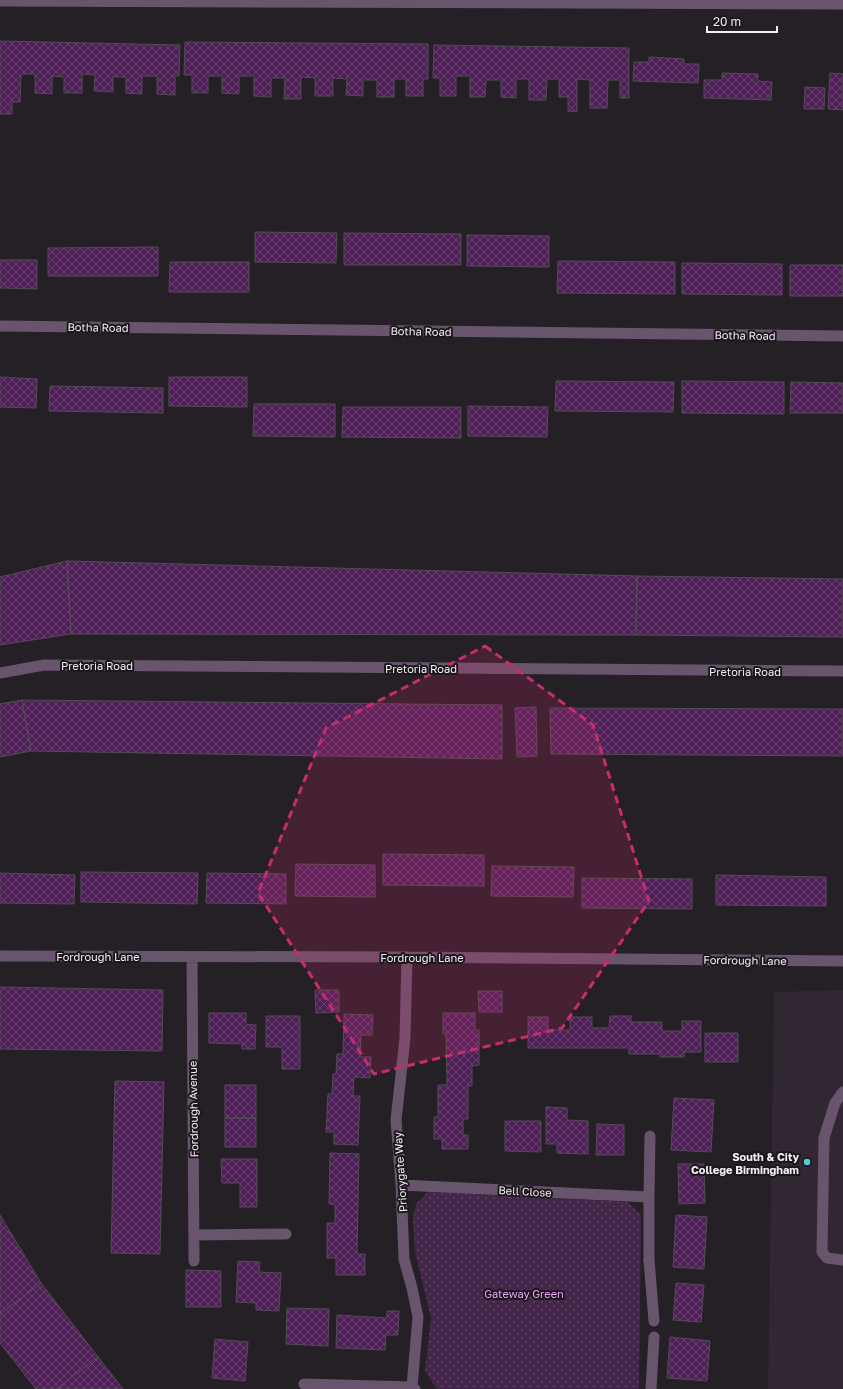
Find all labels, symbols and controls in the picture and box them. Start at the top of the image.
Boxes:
scale bar [707,8,777,34]
text: 20 m [713,14,741,29]
street label: Botha Road [67,320,129,334]
street label: Botha Road [390,324,452,338]
street label: Botha Road [714,328,776,342]
street label: Pretoria Road [61,659,133,672]
street label: Pretoria Road [385,662,457,675]
street label: Pretoria Road [709,665,781,678]
street label: Fordrough Lane [56,950,140,963]
street label: Fordrough Lane [380,951,464,964]
street label: Fordrough Lane [703,953,787,967]
street label: Fordrough Avenue [186,1061,200,1157]
street label: Priorygate Way [391,1132,409,1212]
place label: South & City College Birmingham [691,1150,799,1176]
marker: South & City College Birmingham [802,1157,812,1167]
street label: Bell Close [498,1183,552,1199]
park label: Gateway Green [484,1287,564,1300]

